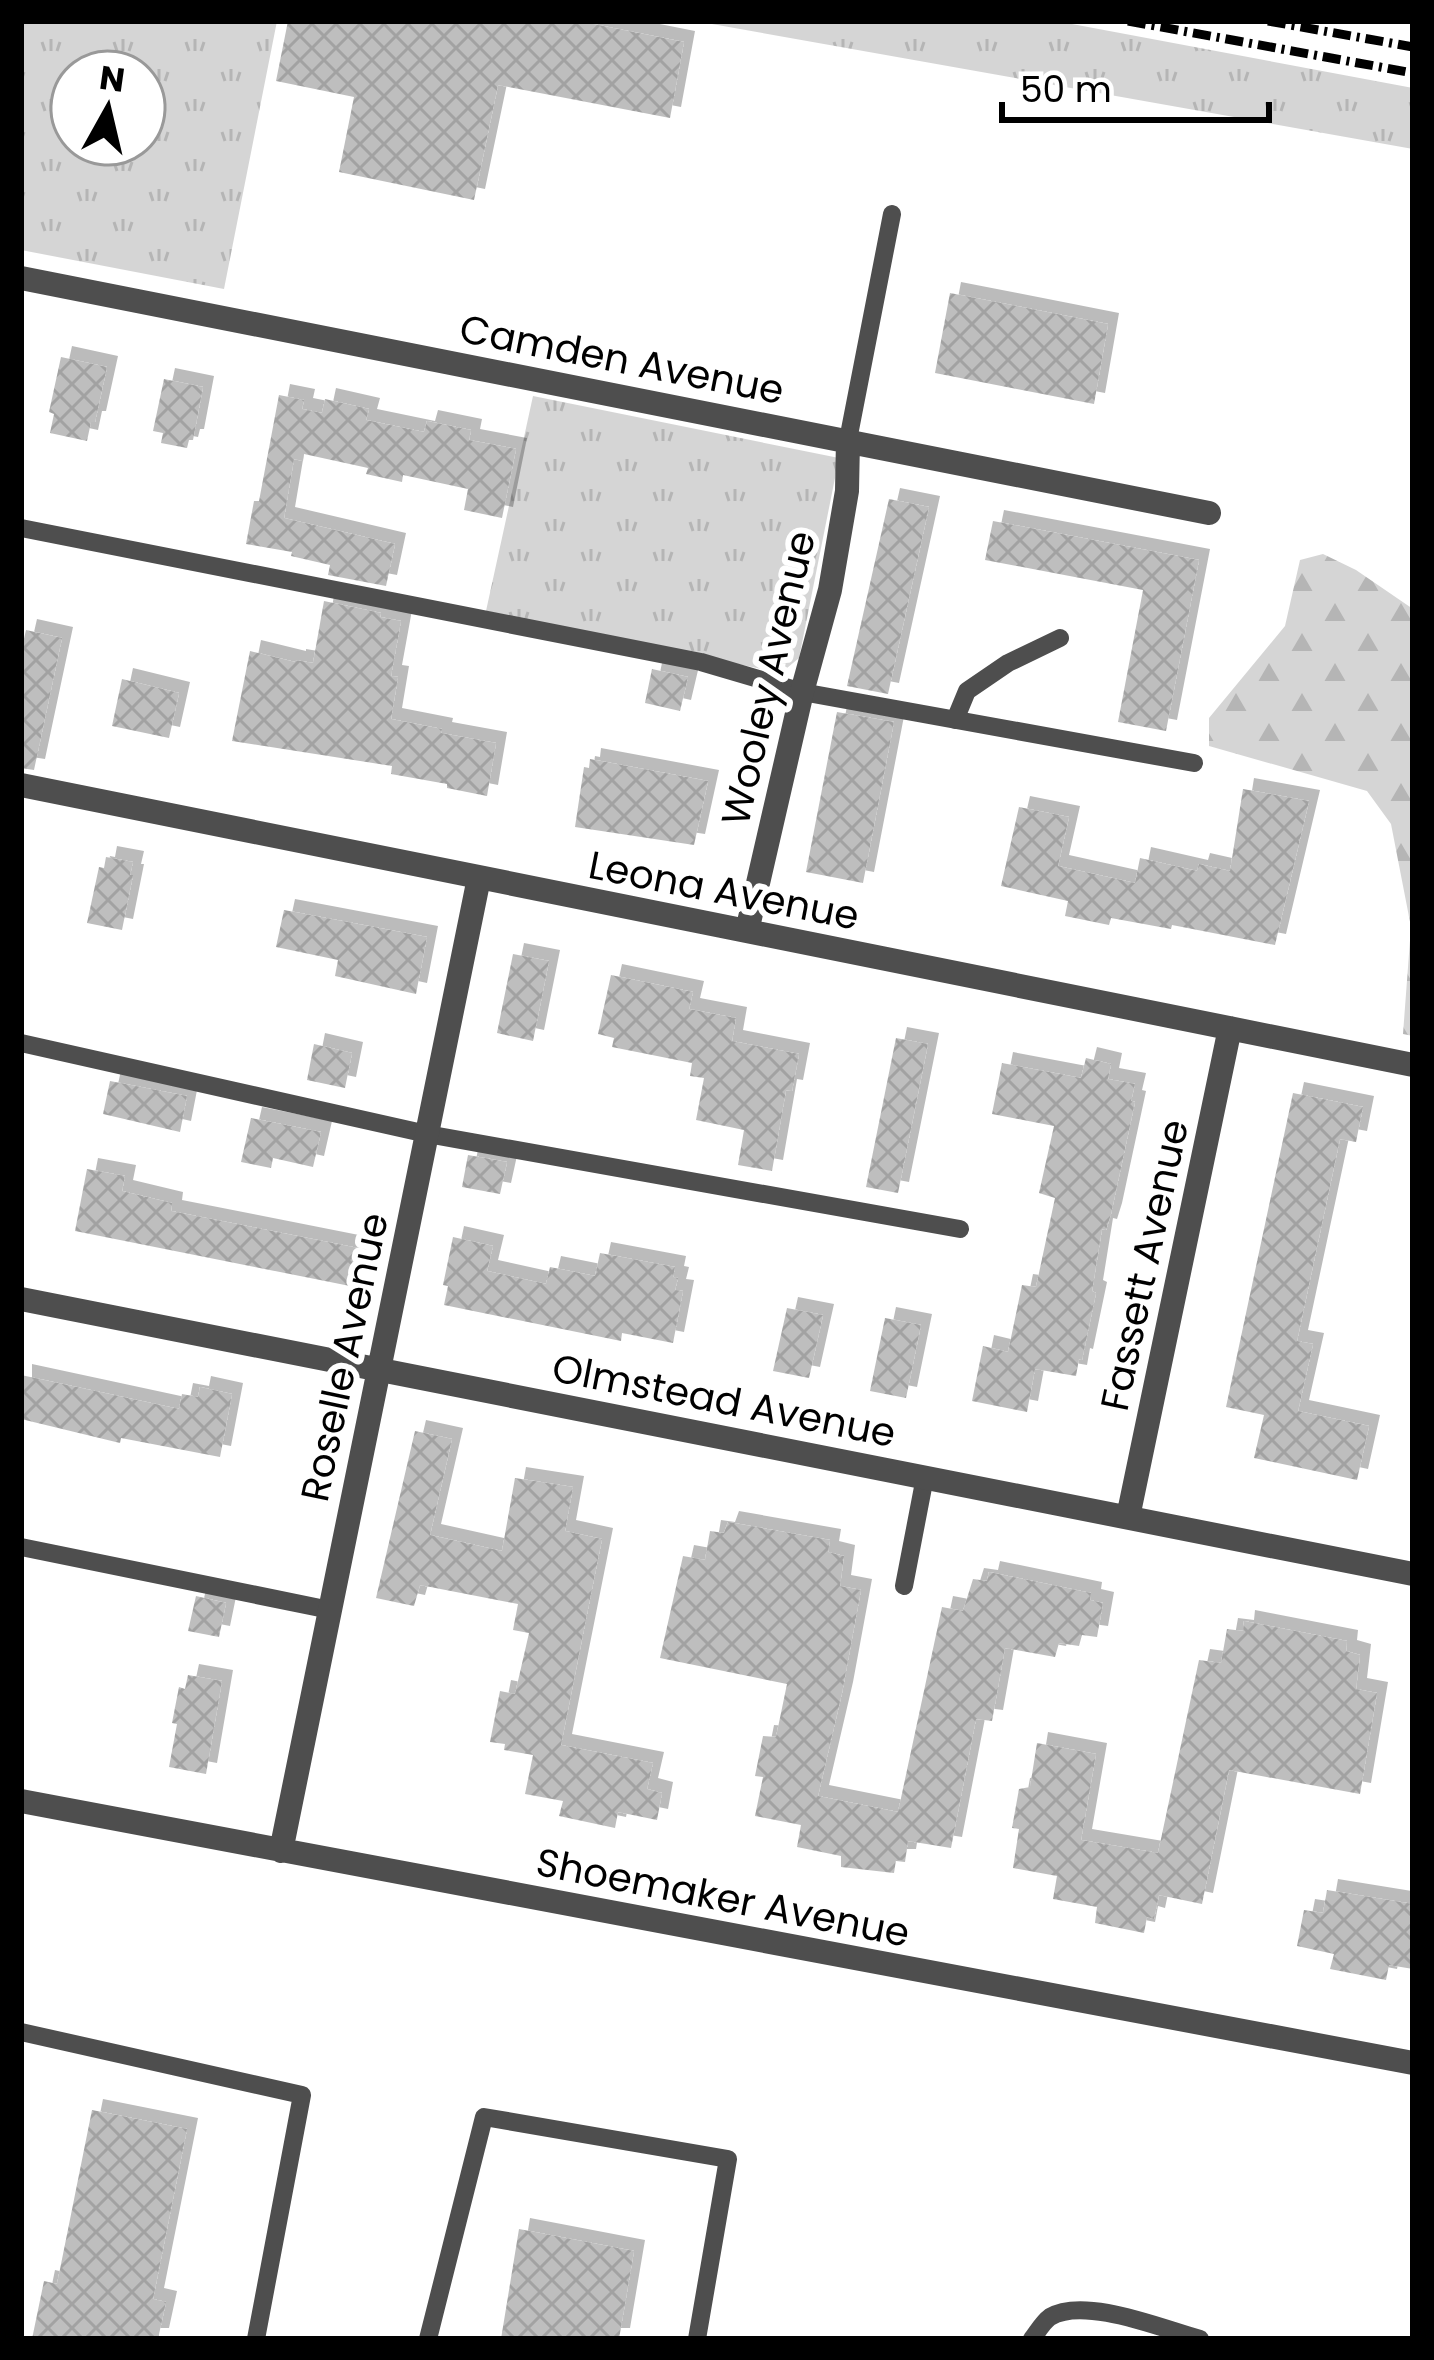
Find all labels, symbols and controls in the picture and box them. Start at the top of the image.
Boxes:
north arrow [48,48,168,168]
scale bar [1002,48,1269,122]
text: N [97,54,128,104]
text: 50 m [1020,64,1112,115]
street label: Camden Avenue [455,301,789,418]
street label: Wooley Avenue [708,525,829,831]
street label: Leona Avenue [584,837,864,944]
street label: Fassett Avenue [1087,1115,1202,1416]
street label: Roselle Avenue [287,1208,402,1506]
street label: Olmstead Avenue [547,1340,900,1461]
street label: Shoemaker Avenue [532,1834,914,1961]

